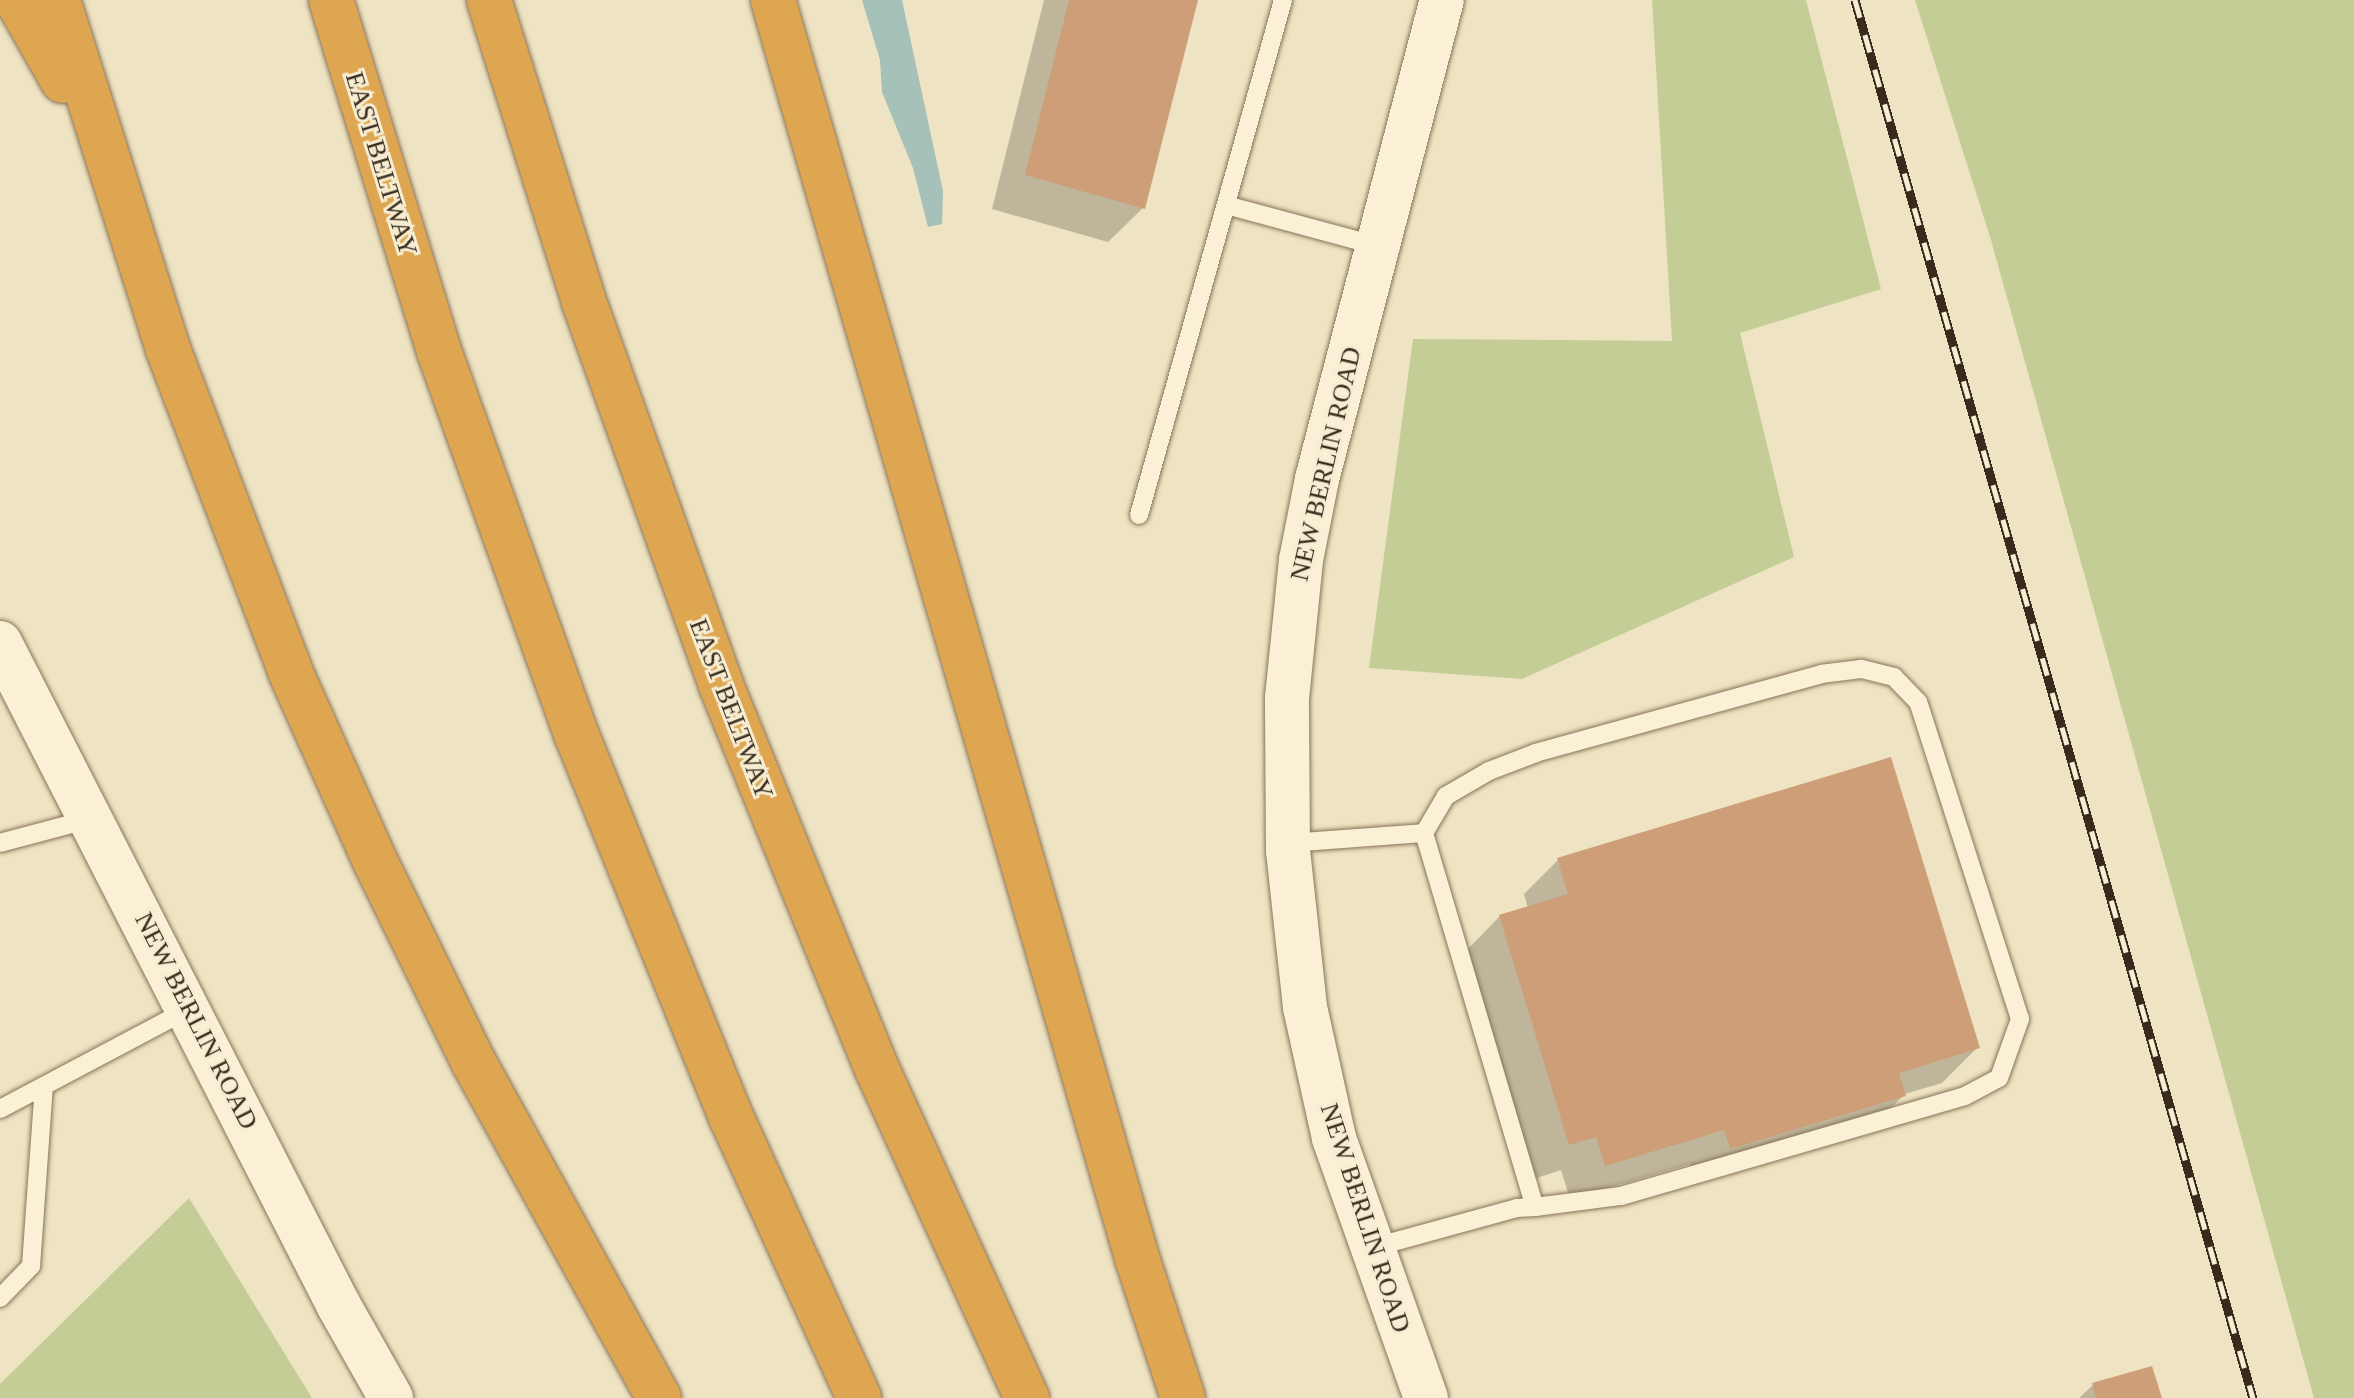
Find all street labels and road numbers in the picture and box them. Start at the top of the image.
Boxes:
street label: EAST BELTWAY [338,68,424,260]
street label: NEW BERLIN ROAD [1284,344,1368,584]
street label: EAST BELTWAY [682,614,780,804]
street label: NEW BERLIN ROAD [128,907,264,1135]
street label: NEW BERLIN ROAD [1313,1099,1417,1337]

